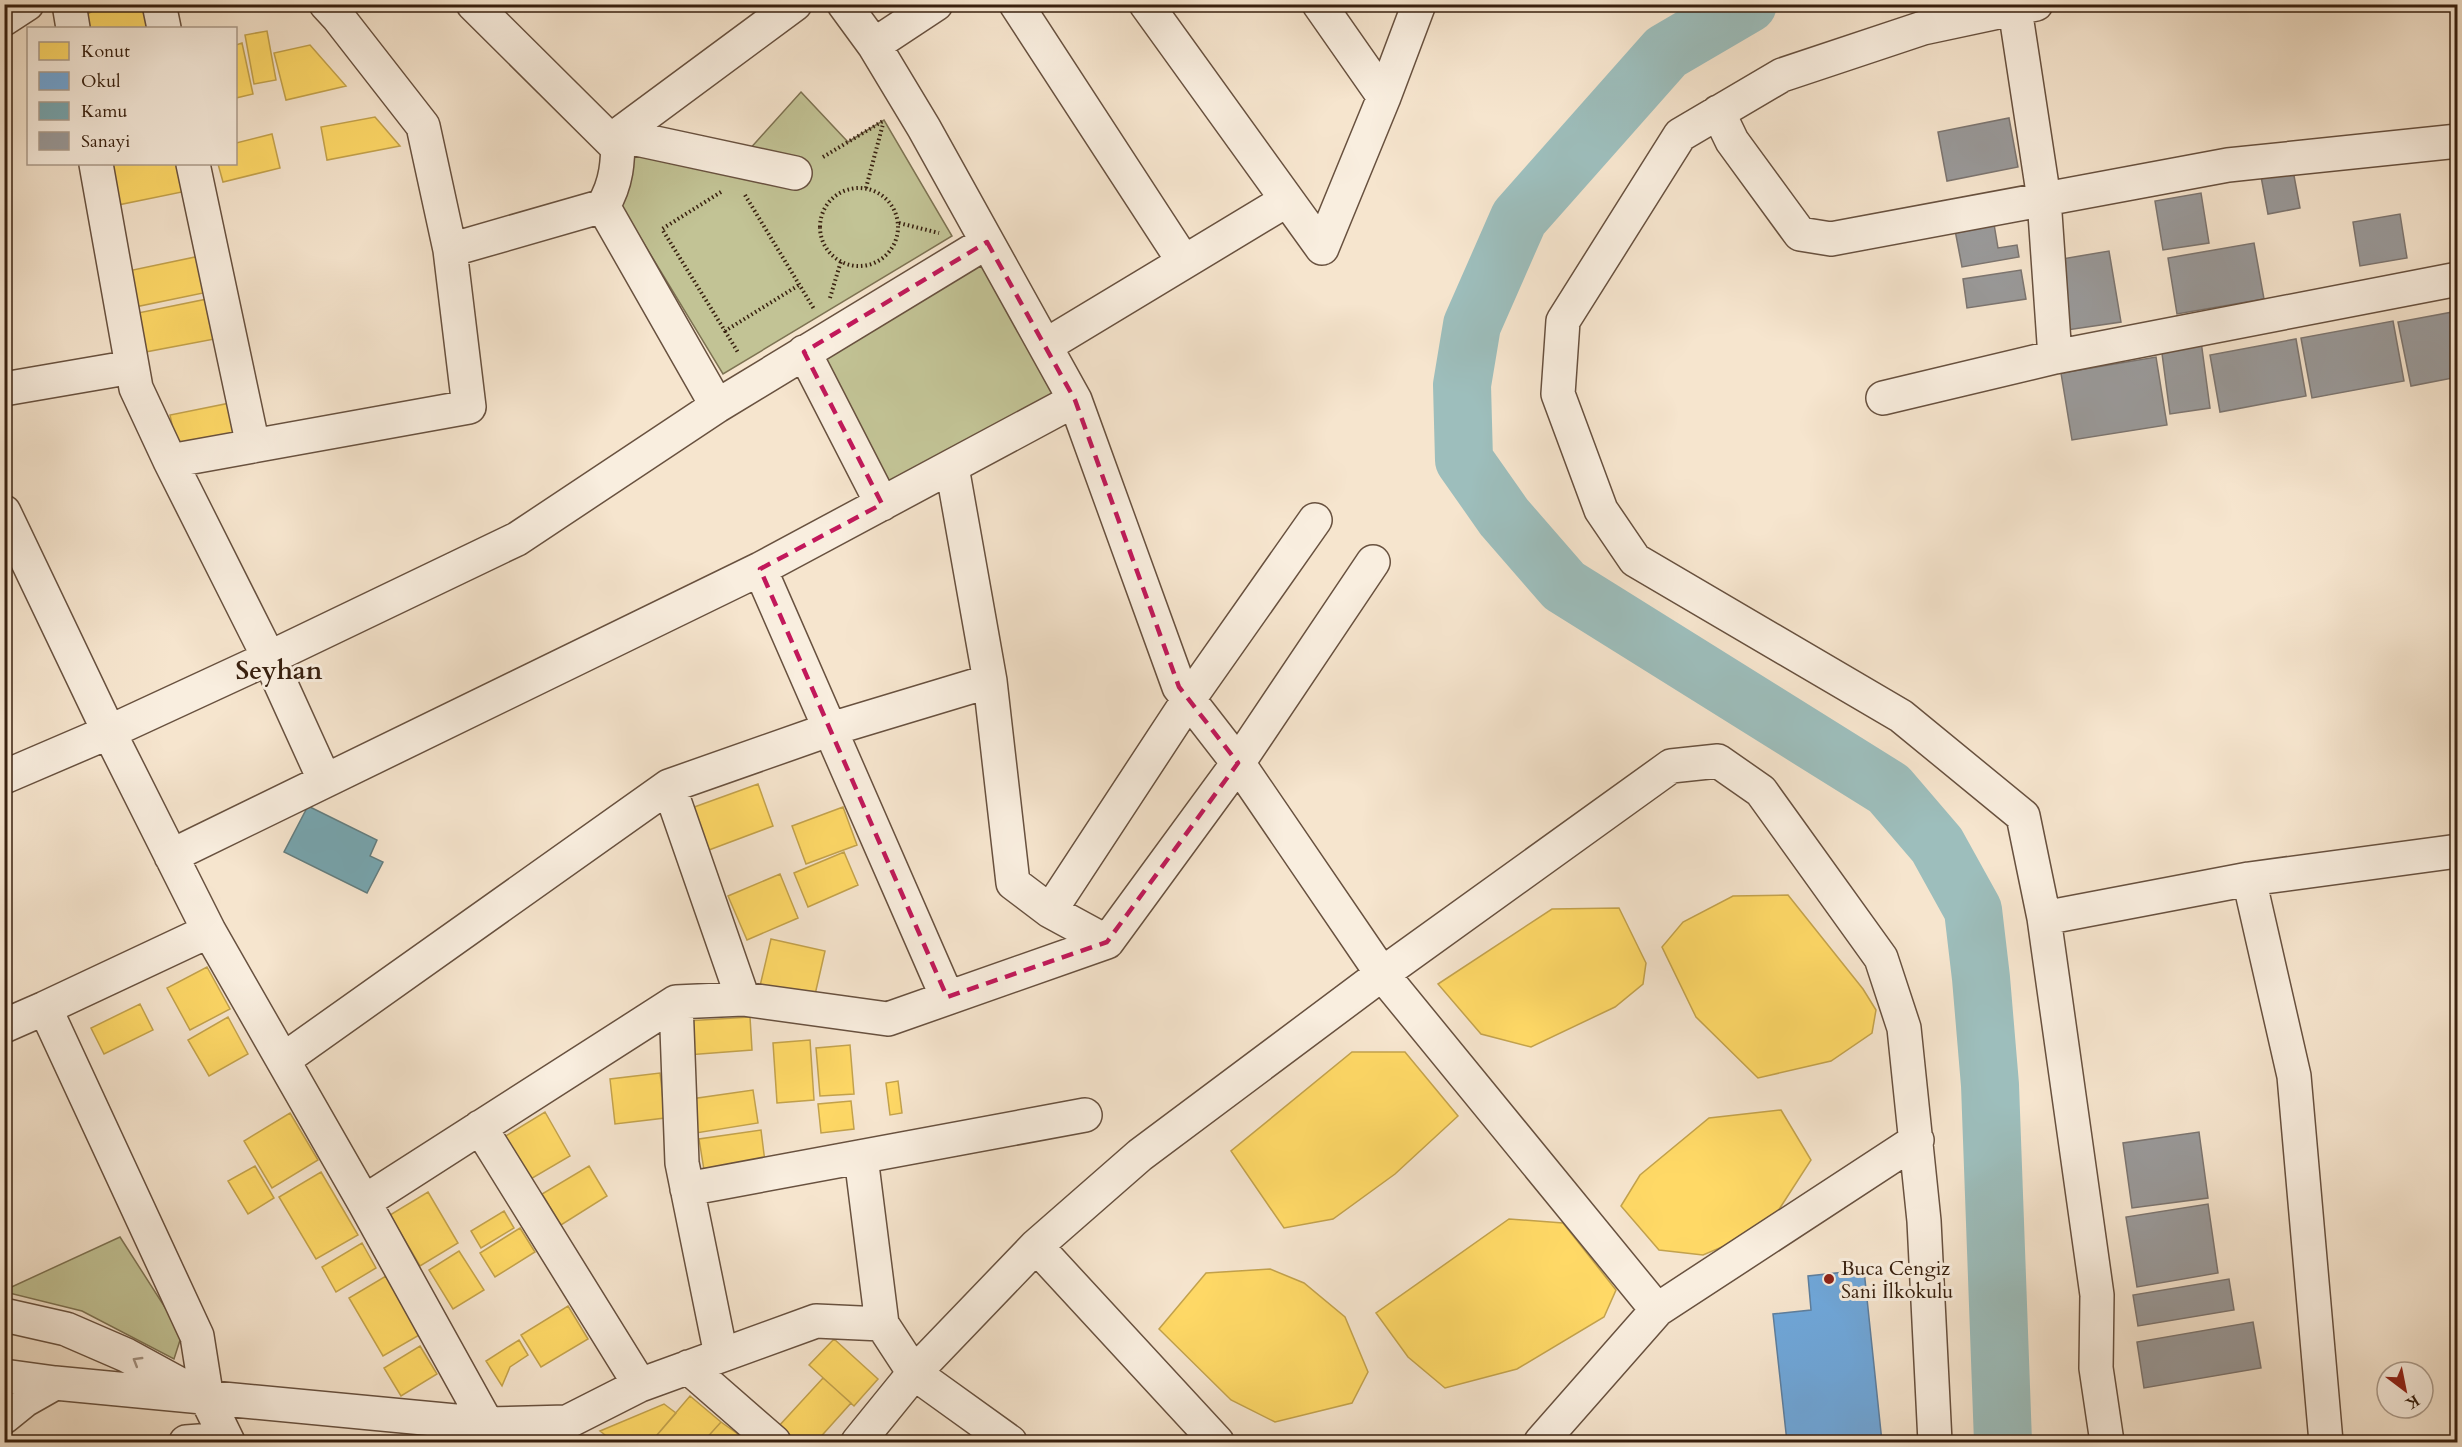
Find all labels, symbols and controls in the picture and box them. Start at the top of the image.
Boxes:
legend [27,27,237,165]
text: Konut [81,39,130,64]
text: Okul [81,69,121,94]
text: Kamu [81,99,127,124]
text: Sanayi [81,129,130,154]
district label: Seyhan [236,653,323,688]
place label: Buca Cengiz Sani İlkokulu [1841,1255,1953,1305]
marker: Buca Cengiz Sani İlkokulu [1822,1272,1836,1286]
one-way arrow [133,1357,143,1369]
north arrow [2375,1360,2435,1420]
text: K [2401,1389,2424,1415]

